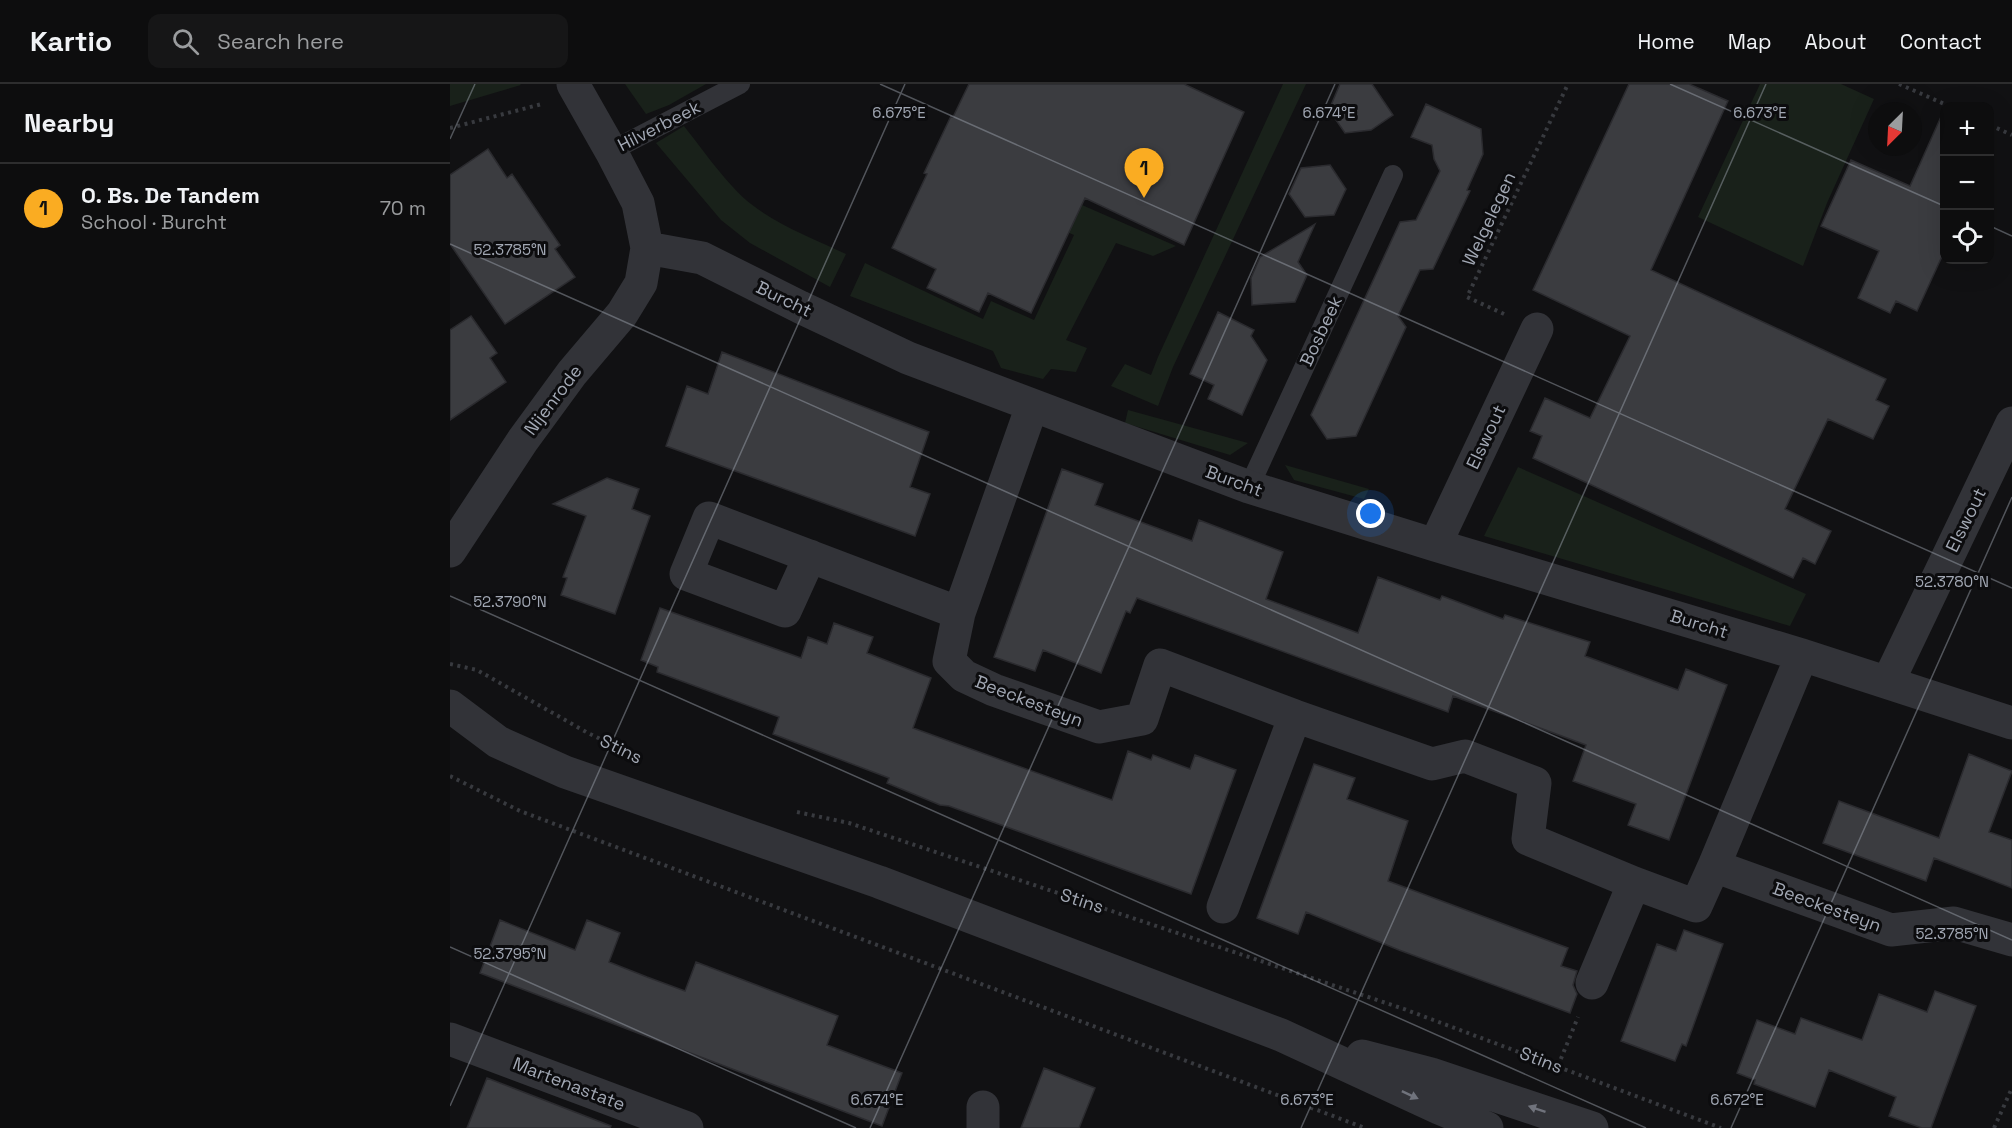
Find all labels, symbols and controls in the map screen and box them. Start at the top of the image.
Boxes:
search box [148,14,568,68]
text: Kartio [30,23,112,59]
icon: search [169,25,202,58]
text: Search here [217,27,344,55]
text: Home [1637,28,1695,55]
text: Map [1728,28,1772,55]
text: About [1805,28,1867,55]
text: Contact [1900,28,1982,55]
street label: Hilverbeek [613,95,704,156]
north arrow [1868,102,1922,156]
map controls [1940,102,1994,264]
button: + [1940,102,1994,156]
text: 6.675°E [872,103,926,122]
text: 6.674°E [1303,103,1355,122]
text: 6.673°E [1733,103,1787,122]
text: Nearby [24,106,114,140]
pin: 1 [1124,148,1164,198]
button: − [1940,156,1994,210]
street label: Welgelegen [1457,168,1520,269]
text: O. Bs. De Tandem [81,181,260,209]
text: 1 [39,195,48,221]
text: 70 m [380,195,426,221]
text: School · Burcht [81,209,227,235]
button: locate [1940,210,1994,264]
text: 52.3785°N [473,240,547,259]
street label: Burcht [753,275,816,322]
street label: Bosbeek [1294,292,1347,370]
street label: Nijenrode [519,360,587,440]
street label: Elswout [1461,401,1510,473]
street label: Burcht [1202,460,1266,501]
street label: Elswout [1940,484,1991,556]
your location [1356,499,1385,528]
text: 52.3780°N [1915,572,1989,591]
text: 52.3790°N [473,592,547,611]
street label: Burcht [1667,604,1731,643]
street label: Beeckesteyn [972,669,1086,732]
street label: Stins [596,729,646,769]
street label: Beeckesteyn [1770,876,1885,937]
street label: Stins [1058,883,1107,918]
text: 52.3785°N [1915,924,1989,943]
text: 52.3795°N [473,944,547,963]
street label: Stins [1516,1041,1566,1078]
street label: Martenastate [510,1052,629,1116]
text: 6.674°E [851,1090,903,1109]
text: 6.673°E [1280,1090,1334,1109]
text: 6.672°E [1710,1090,1764,1109]
one-way arrow [1402,1091,1419,1100]
one-way arrow [1528,1104,1546,1114]

